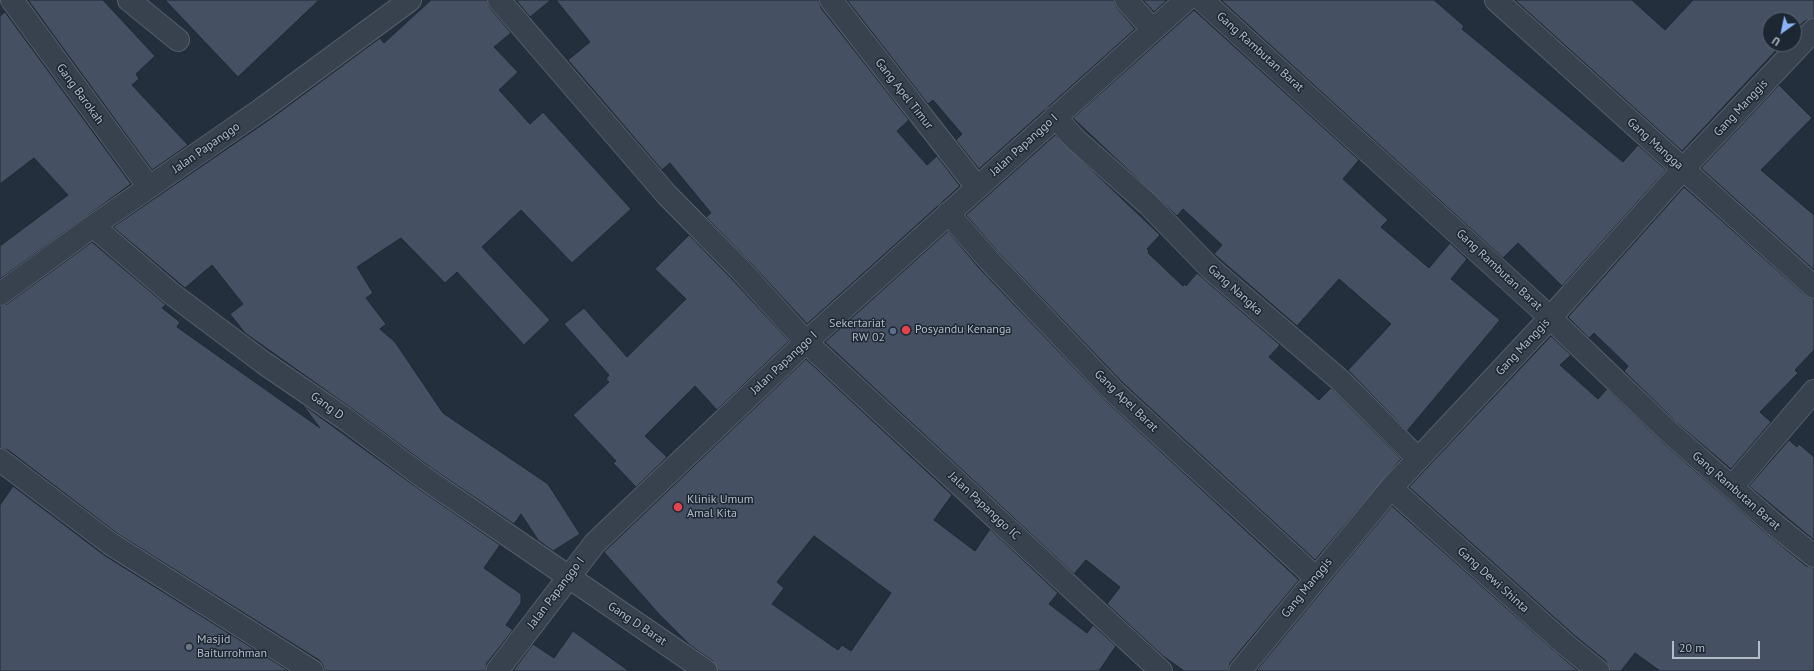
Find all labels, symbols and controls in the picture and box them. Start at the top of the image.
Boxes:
street label: Gang Rambutan Barat [1214,9,1306,95]
north arrow [1762,12,1802,52]
text: U [1769,33,1783,49]
street label: Gang Apel Timur [872,56,936,132]
street label: Gang Barokah [53,61,107,127]
street label: Gang Manggis [1711,77,1771,139]
street label: Jalan Papanggo I [987,111,1061,179]
street label: Gang Mangga [1624,115,1686,173]
street label: Jalan Papanggo [169,119,243,177]
street label: Gang Rambutan Barat [1453,227,1545,313]
street label: Gang Nangka [1205,262,1265,318]
street label: Gang Manggis [1493,316,1553,378]
place label: Sekertariat RW 02 [829,317,885,345]
place label: Posyandu Kenanga [915,323,1011,337]
marker: Posyandu Kenanga [900,324,912,336]
marker: Sekertariat RW 02 [888,326,898,336]
street label: Jalan Papanggo I [748,328,820,398]
street label: Gang Apel Barat [1091,367,1161,435]
street label: Gang D [308,389,346,423]
street label: Gang Rambutan Barat [1689,449,1783,533]
street label: Jalan Papanggo IC [945,469,1023,543]
place label: Klinik Umum Amal Kita [687,493,754,521]
marker: Klinik Umum Amal Kita [672,501,684,513]
street label: Gang Dewi Shinta [1454,544,1532,616]
street label: Jalan Papanggo I [524,554,588,632]
street label: Gang Manggis [1279,555,1335,621]
street label: Gang D Barat [605,599,669,649]
place label: Masjid Baiturrohman [197,633,267,661]
scale bar [1674,633,1762,659]
text: 20 m [1679,640,1705,655]
marker: Masjid Baiturrohman [184,642,194,652]

